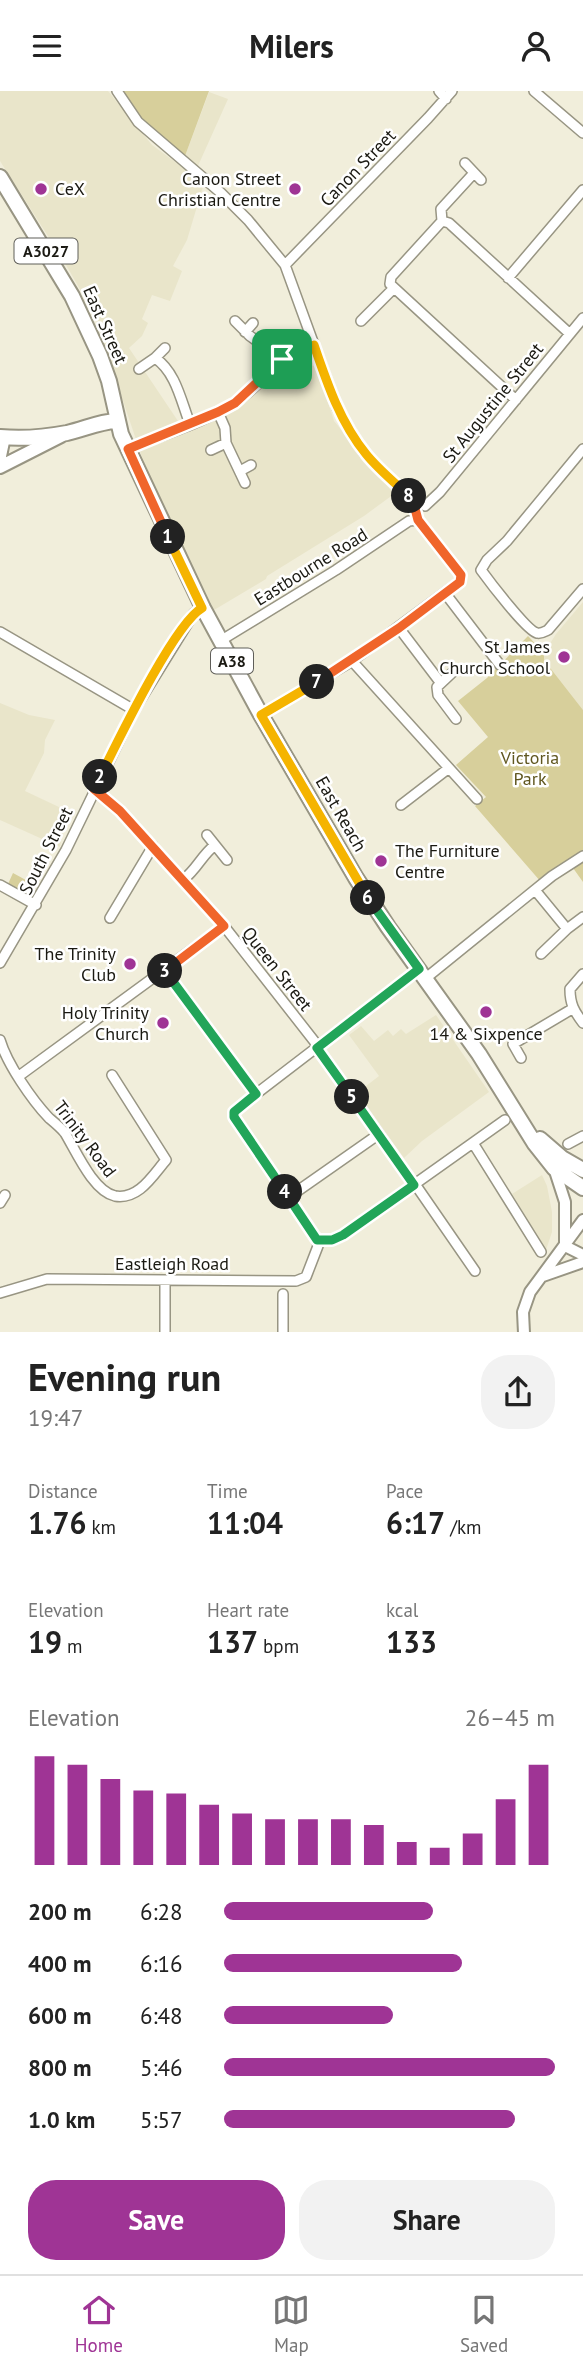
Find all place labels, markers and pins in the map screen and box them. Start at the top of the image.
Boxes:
place label: Canon Street Christian Centre [158,167,281,211]
place label: CeX [55,177,85,200]
marker: CeX [33,181,49,197]
marker: Canon Street Christian Centre [287,181,303,197]
pin [252,329,312,389]
pin: 8 [392,479,426,513]
pin: 1 [150,519,186,555]
place label: St James Church School [439,635,551,679]
marker: St James Church School [556,649,572,665]
pin: 7 [300,665,334,699]
pin: 2 [82,759,118,795]
place label: The Furniture Centre [395,839,500,883]
marker: The Furniture Centre [373,853,389,869]
pin: 6 [350,881,386,915]
place label: The Trinity Club [35,942,117,986]
pin: 3 [148,953,182,989]
marker: The Trinity Club [122,956,138,972]
place label: Holy Trinity Church [62,1001,150,1045]
marker: 14 & Sixpence [478,1004,494,1020]
marker: Holy Trinity Church [155,1015,171,1031]
place label: 14 & Sixpence [429,1022,543,1045]
pin: 5 [334,1079,370,1115]
pin: 4 [268,1175,302,1209]

